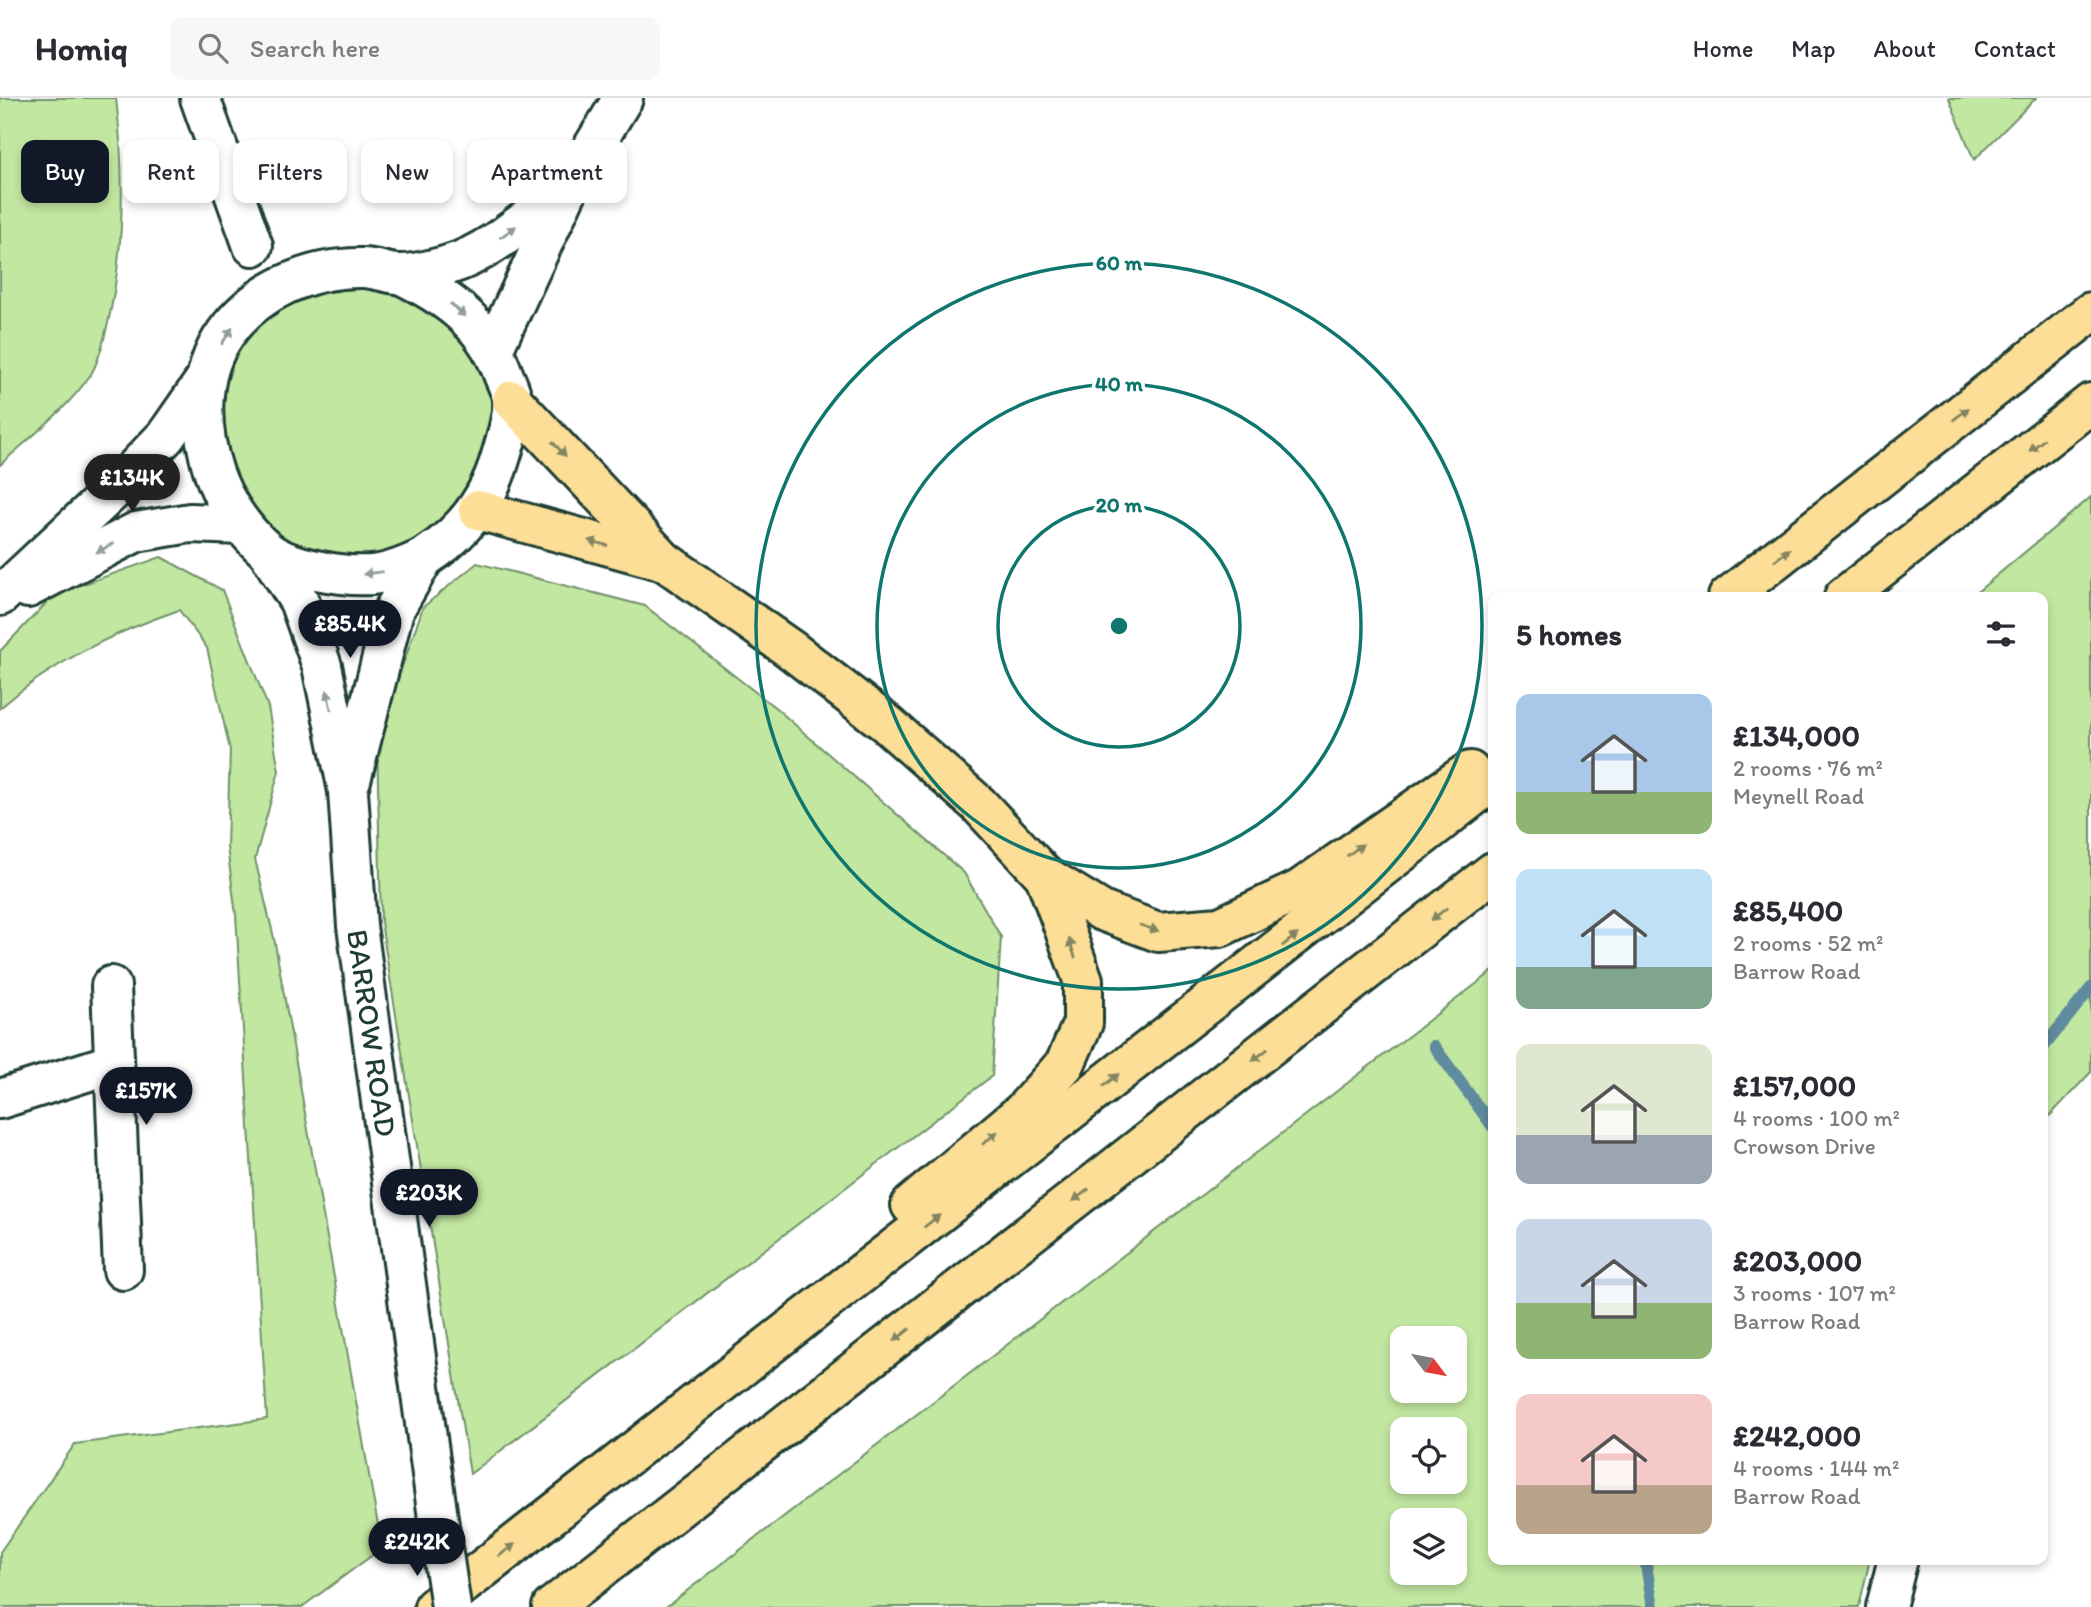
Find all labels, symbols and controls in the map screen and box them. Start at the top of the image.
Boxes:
search box [170,17,660,80]
text: Homiq [35,29,128,68]
icon: search [194,29,232,67]
text: Search here [250,32,380,64]
text: Home [1693,34,1753,63]
text: Map [1791,34,1835,63]
text: About [1873,34,1936,63]
text: Contact [1974,34,2056,63]
chip: Buy [21,140,109,203]
chip: Rent [123,140,219,203]
chip: Filters [233,140,347,203]
chip: New [361,140,453,203]
chip: Apartment [467,140,627,203]
one-way arrow [499,225,517,239]
text: 60 m [1096,250,1143,275]
one-way arrow [448,302,466,317]
one-way arrow [220,326,233,345]
text: 40 m [1095,371,1143,396]
one-way arrow [1952,408,1970,422]
one-way arrow [2029,437,2047,452]
one-way arrow [550,441,567,458]
pin: £134K [83,454,181,514]
text: £134K [100,463,164,491]
text: 20 m [1096,492,1143,517]
one-way arrow [587,537,609,548]
one-way arrow [95,542,115,554]
one-way arrow [1773,548,1791,562]
one-way arrow [362,567,384,578]
pin: £85.4K [293,601,407,660]
text: £85.4K [314,609,386,637]
centre of rings [1107,614,1131,638]
icon: filters [1982,615,2020,653]
text: 5 homes [1516,616,1622,653]
one-way arrow [324,689,335,711]
text: £134,000 [1733,717,1860,754]
icon: home [1572,722,1656,806]
text: 2 rooms · 76 m² [1733,754,1883,782]
text: Meynell Road [1733,782,1864,810]
one-way arrow [1346,843,1364,857]
text: £85,400 [1733,892,1843,929]
icon: home [1572,897,1656,981]
one-way arrow [1430,907,1448,921]
one-way arrow [1139,924,1160,934]
street label: BARROW ROAD [339,927,405,1139]
text: 2 rooms · 52 m² [1733,929,1883,957]
one-way arrow [1281,934,1299,948]
one-way arrow [1066,937,1077,958]
text: Barrow Road [1733,957,1860,985]
one-way arrow [1251,1047,1269,1061]
text: £157,000 [1733,1067,1856,1104]
pin: £157K [97,1068,195,1127]
icon: home [1572,1072,1656,1156]
one-way arrow [1101,1073,1119,1088]
text: £157K [115,1076,177,1104]
text: 4 rooms · 100 m² [1733,1104,1900,1132]
one-way arrow [981,1131,999,1146]
text: Crowson Drive [1733,1132,1876,1160]
pin: £203K [380,1170,478,1229]
text: £203K [396,1178,462,1206]
one-way arrow [1072,1188,1090,1202]
one-way arrow [922,1213,940,1228]
text: £203,000 [1733,1242,1862,1279]
icon: home [1572,1247,1656,1331]
text: 3 rooms · 107 m² [1733,1279,1896,1307]
text: Barrow Road [1733,1307,1860,1335]
north arrow [1390,1326,1466,1404]
map controls [1390,1326,1467,1585]
one-way arrow [893,1328,911,1342]
button: locate [1390,1417,1467,1494]
text: £242,000 [1733,1417,1861,1454]
icon: home [1572,1422,1656,1506]
text: 4 rooms · 144 m² [1733,1454,1899,1482]
text: Barrow Road [1733,1482,1860,1510]
button: layers [1390,1508,1467,1585]
pin: £242K [368,1518,466,1578]
text: £242K [384,1527,450,1555]
one-way arrow [498,1543,516,1558]

